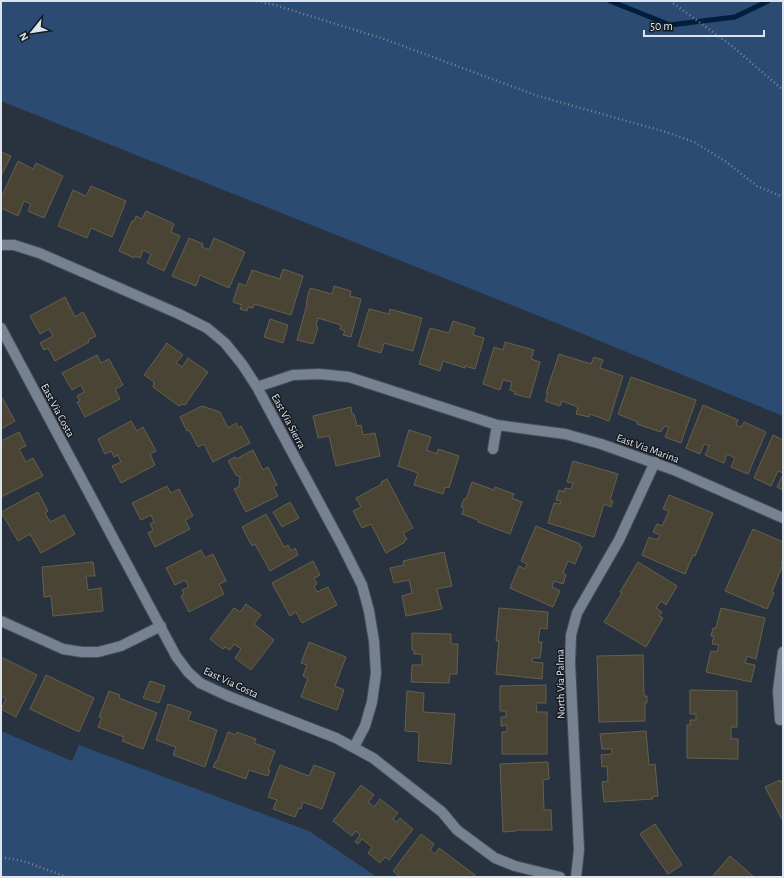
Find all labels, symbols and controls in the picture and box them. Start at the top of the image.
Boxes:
north arrow [12,12,52,52]
scale bar [644,12,764,38]
text: 50 m [650,20,673,32]
text: N [17,31,30,43]
street label: East Via Costa [39,382,76,439]
street label: East Via Sierra [270,392,308,450]
street label: East Via Marina [615,432,681,465]
street label: North Via Palma [554,649,567,719]
street label: East Via Costa [202,665,260,700]

